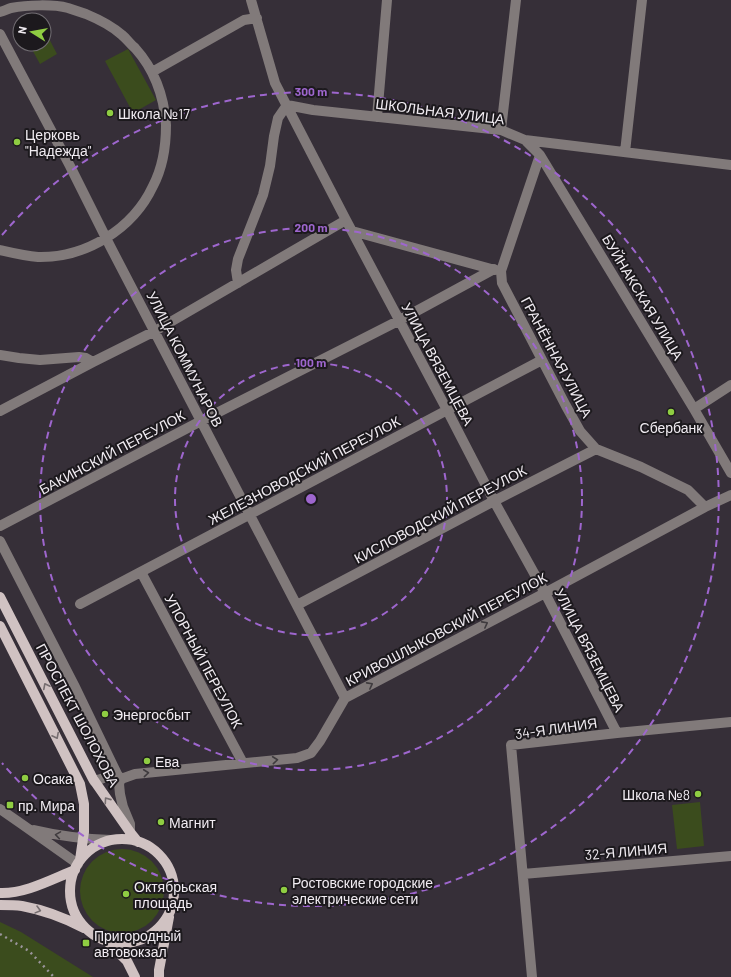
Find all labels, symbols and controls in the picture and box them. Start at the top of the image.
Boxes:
north arrow [12,12,52,52]
text: N [15,25,29,35]
text: 300 m [295,84,327,98]
street label: ШКОЛЬНАЯ УЛИЦА [375,95,506,127]
place label: Школа №17 [118,105,190,122]
marker: Школа №17 [105,108,115,118]
place label: Церковь "Надежда" [25,126,92,159]
marker: Церковь "Надежда" [12,137,22,147]
text: 200 m [295,220,327,234]
street label: БУЙНАКСКАЯ УЛИЦА [599,231,687,363]
street label: УЛИЦА КОММУНАРОВ [143,288,227,430]
street label: ГРАНЁННАЯ УЛИЦА [518,294,596,421]
street label: УЛИЦА ВЯЗЕМЦЕВА [398,300,478,429]
text: 100 m [296,355,326,369]
street label: БАКИНСКИЙ ПЕРЕУЛОК [36,406,188,498]
marker: Сбербанк [666,407,676,417]
street label: ЖЕЛЕЗНОВОДСКИЙ ПЕРЕУЛОК [205,412,404,528]
place label: Сбербанк [640,419,703,436]
street label: КИСЛОВОДСКИЙ ПЕРЕУЛОК [351,461,530,567]
centre of rings [304,492,318,506]
street label: КРИВОШЛЫКОВСКИЙ ПЕРЕУЛОК [342,568,550,689]
street label: УЛИЦА ВЯЗЕМЦЕВА [551,585,629,715]
street label: УПОРНЫЙ ПЕРЕУЛОК [161,591,247,732]
one-way arrow [481,622,489,629]
street label: ПРОСПЕКТ ШОЛОХОВА [33,640,123,790]
one-way arrow [43,682,50,690]
one-way arrow [366,682,373,689]
place label: Энергосбыт [113,706,191,723]
marker: Энергосбыт [100,709,110,719]
street label: 34-Я ЛИНИЯ [514,714,598,742]
one-way arrow [51,731,59,739]
place label: Ева [155,753,180,770]
marker: Ева [142,756,152,766]
one-way arrow [272,756,278,765]
one-way arrow [143,769,149,778]
place label: Осака [33,770,73,787]
marker: Осака [20,773,30,783]
place label: Школа №8 [622,786,690,803]
marker: Школа №8 [693,789,703,799]
place label: пр. Мира [18,797,75,814]
one-way arrow [104,797,112,804]
marker: пр. Мира [5,800,15,810]
place label: Магнит [169,814,216,831]
marker: Магнит [156,817,166,827]
one-way arrow [55,831,61,840]
street label: 32-Я ЛИНИЯ [584,839,668,863]
place label: Ростовские городские электрические сети [292,874,433,907]
place label: Октябрьская площадь [134,878,217,911]
marker: Ростовские городские электрические сети [279,885,289,895]
marker: Октябрьская площадь [121,889,131,899]
one-way arrow [35,905,42,914]
place label: Пригородный автовокзал [94,927,181,960]
marker: Пригородный автовокзал [81,938,91,948]

